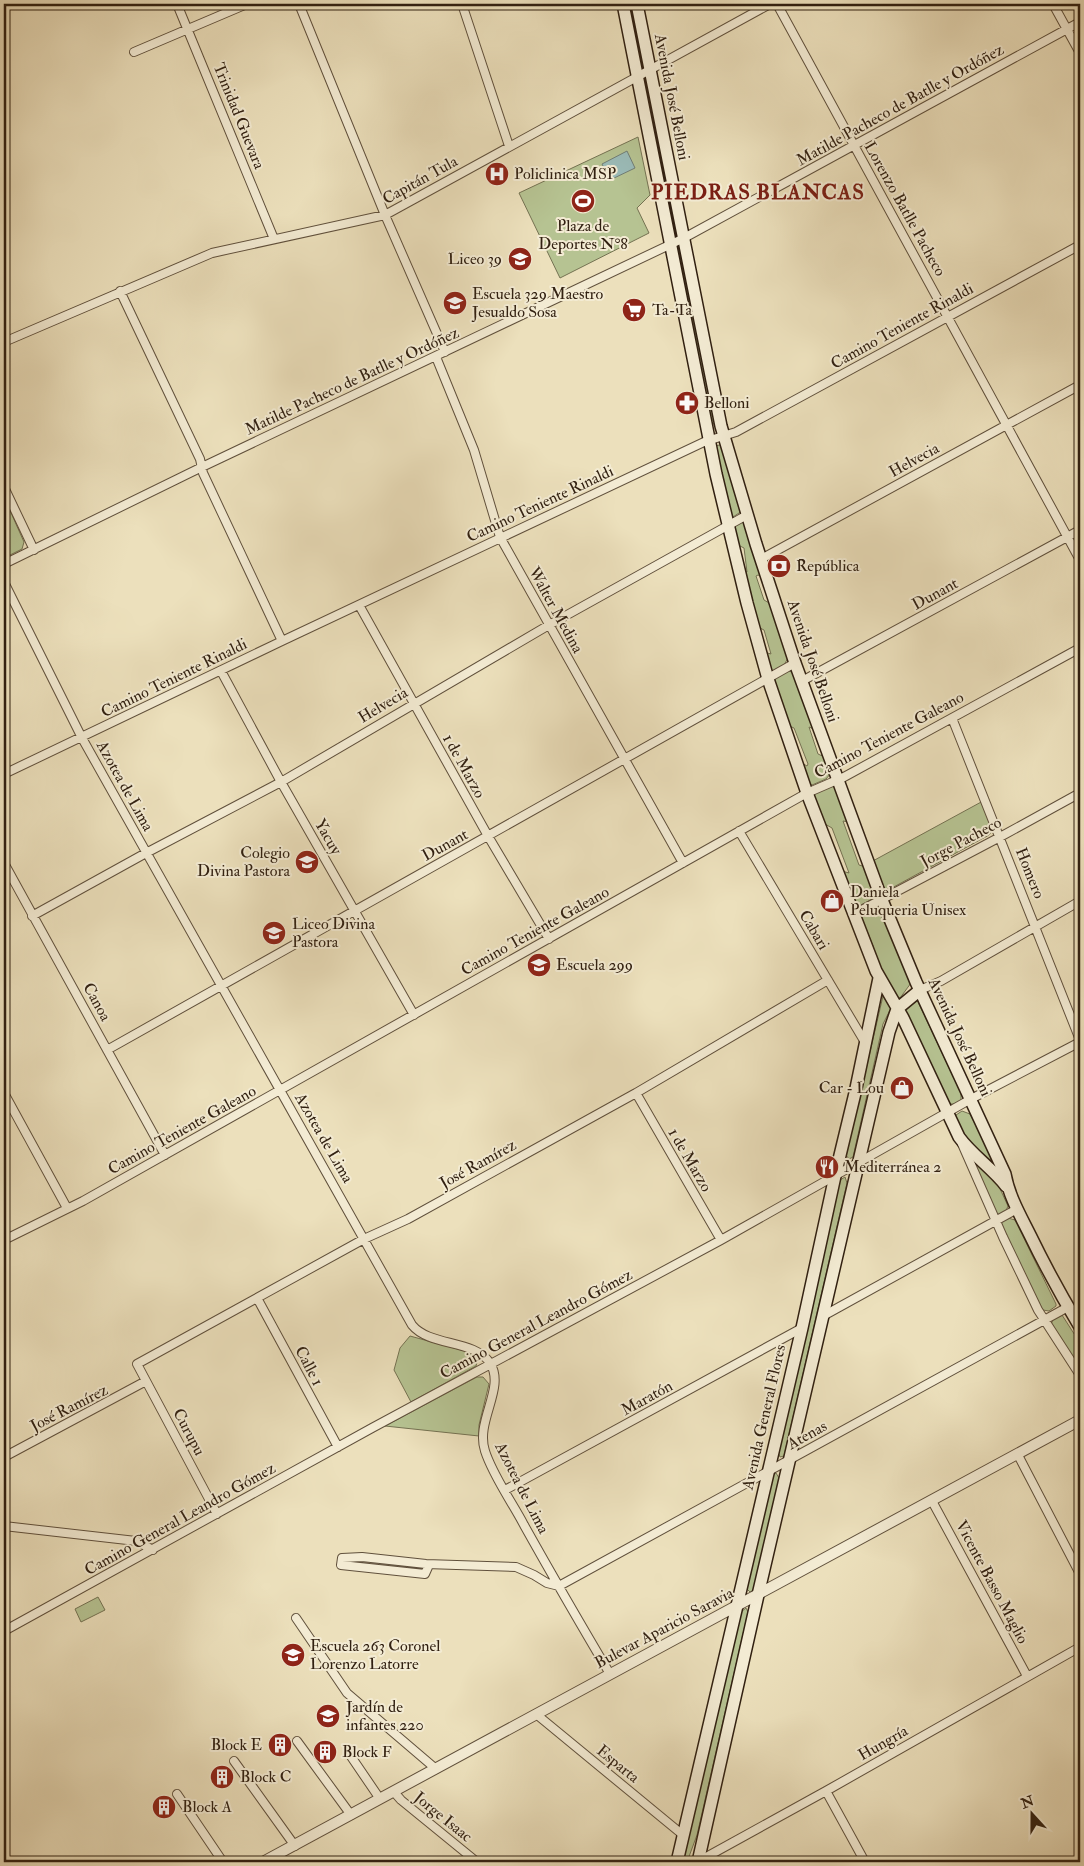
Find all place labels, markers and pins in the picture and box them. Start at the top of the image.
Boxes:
hospital icon: Policlinica MSP [484,161,510,187]
place label: Policlinica MSP [514,164,616,184]
sports icon: Plaza de Deportes N°8 [570,188,596,214]
place label: Plaza de Deportes N°8 [538,216,628,255]
school or university icon: Liceo 39 [507,246,533,272]
place label: Liceo 39 [448,249,502,269]
place label: Escuela 329 Maestro Jesualdo Sosa [471,284,604,323]
school or university icon: Escuela 329 Maestro Jesualdo Sosa [442,290,468,316]
supermarket icon: Ta-Ta [621,297,647,323]
place label: Ta-Ta [652,300,693,320]
pharmacy icon: Belloni [674,390,700,416]
place label: Belloni [704,393,750,413]
bank icon: República [766,553,792,579]
place label: República [796,556,860,577]
place label: Colegio Divina Pastora [197,843,290,881]
school or university icon: Colegio Divina Pastora [294,849,320,875]
place label: Daniela Peluqueria Unisex [850,882,966,920]
shop icon: Daniela Peluqueria Unisex [819,888,845,914]
place label: Liceo Divina Pastora [292,914,376,952]
school or university icon: Liceo Divina Pastora [261,920,287,946]
school or university icon: Escuela 299 [526,952,552,978]
place label: Escuela 299 [556,955,633,975]
shop icon: Car - Lou [889,1075,915,1101]
place label: Car - Lou [819,1078,884,1098]
restaurant icon: Mediterránea 2 [814,1154,840,1180]
place label: Mediterránea 2 [844,1157,941,1177]
place label: Escuela 263 Coronel Lorenzo Latorre [310,1636,440,1674]
school or university icon: Escuela 263 Coronel Lorenzo Latorre [280,1642,306,1668]
place label: Jardín de infantes 220 [345,1697,424,1735]
school or university icon: Jardín de infantes 220 [315,1703,341,1729]
building icon: Block E [267,1732,293,1758]
place label: Block E [211,1735,262,1755]
building icon: Block F [312,1739,338,1765]
place label: Block F [342,1742,392,1762]
building icon: Block C [209,1764,235,1790]
place label: Block C [240,1767,291,1787]
building icon: Block A [151,1794,177,1820]
place label: Block A [182,1797,232,1817]

